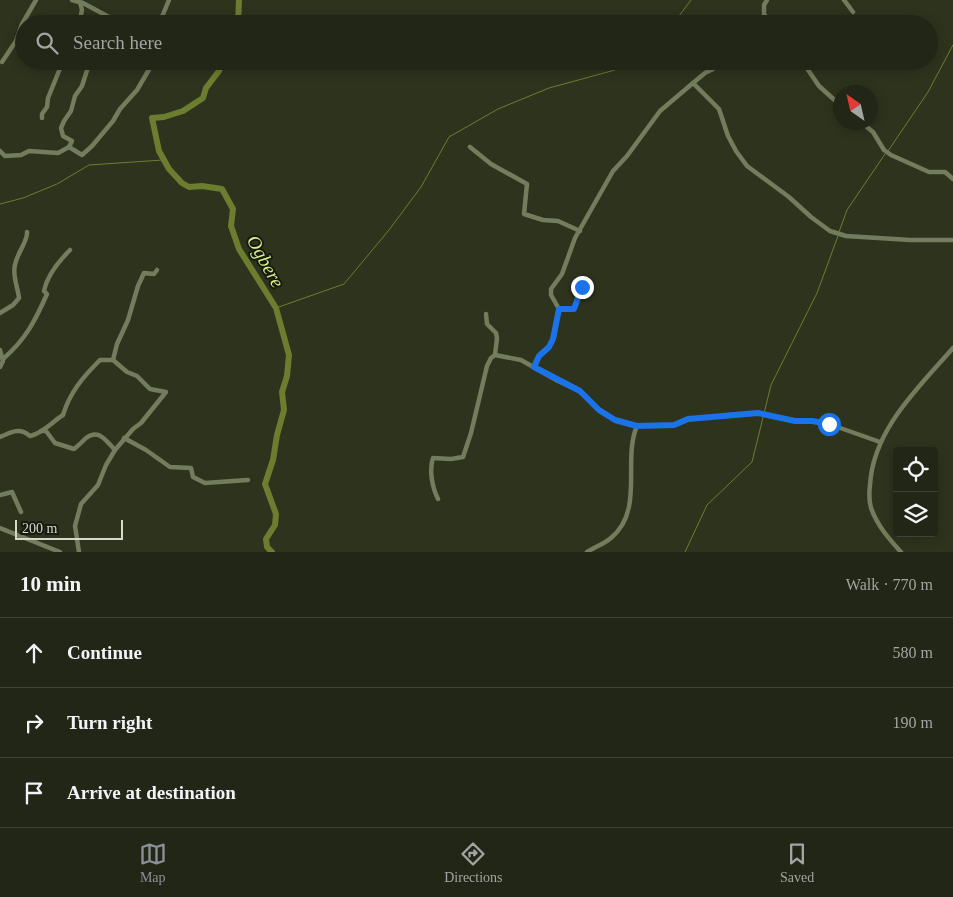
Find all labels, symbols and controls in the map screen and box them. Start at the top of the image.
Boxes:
search box [15,15,938,70]
icon: search [33,29,61,57]
text: Search here [73,32,162,53]
north arrow [833,85,878,130]
water label: Ogbere [243,232,288,291]
route end [571,276,594,299]
route start [818,413,841,436]
map controls [893,447,938,537]
button: locate [893,447,938,492]
button: layers [893,492,938,537]
scale bar [15,517,122,540]
text: 200 m [22,521,57,536]
text: 10 min [20,572,81,596]
text: Walk · 770 m [846,576,933,593]
icon: ahead [20,639,48,667]
text: Continue [67,642,142,663]
text: 580 m [893,644,933,661]
icon: right [20,709,48,737]
text: Turn right [67,712,152,733]
text: 190 m [893,714,933,731]
icon: arrive [20,779,48,807]
text: Arrive at destination [67,782,236,803]
tab: Map [139,840,167,886]
tab: Directions [444,840,503,886]
tab: Saved [780,840,814,886]

